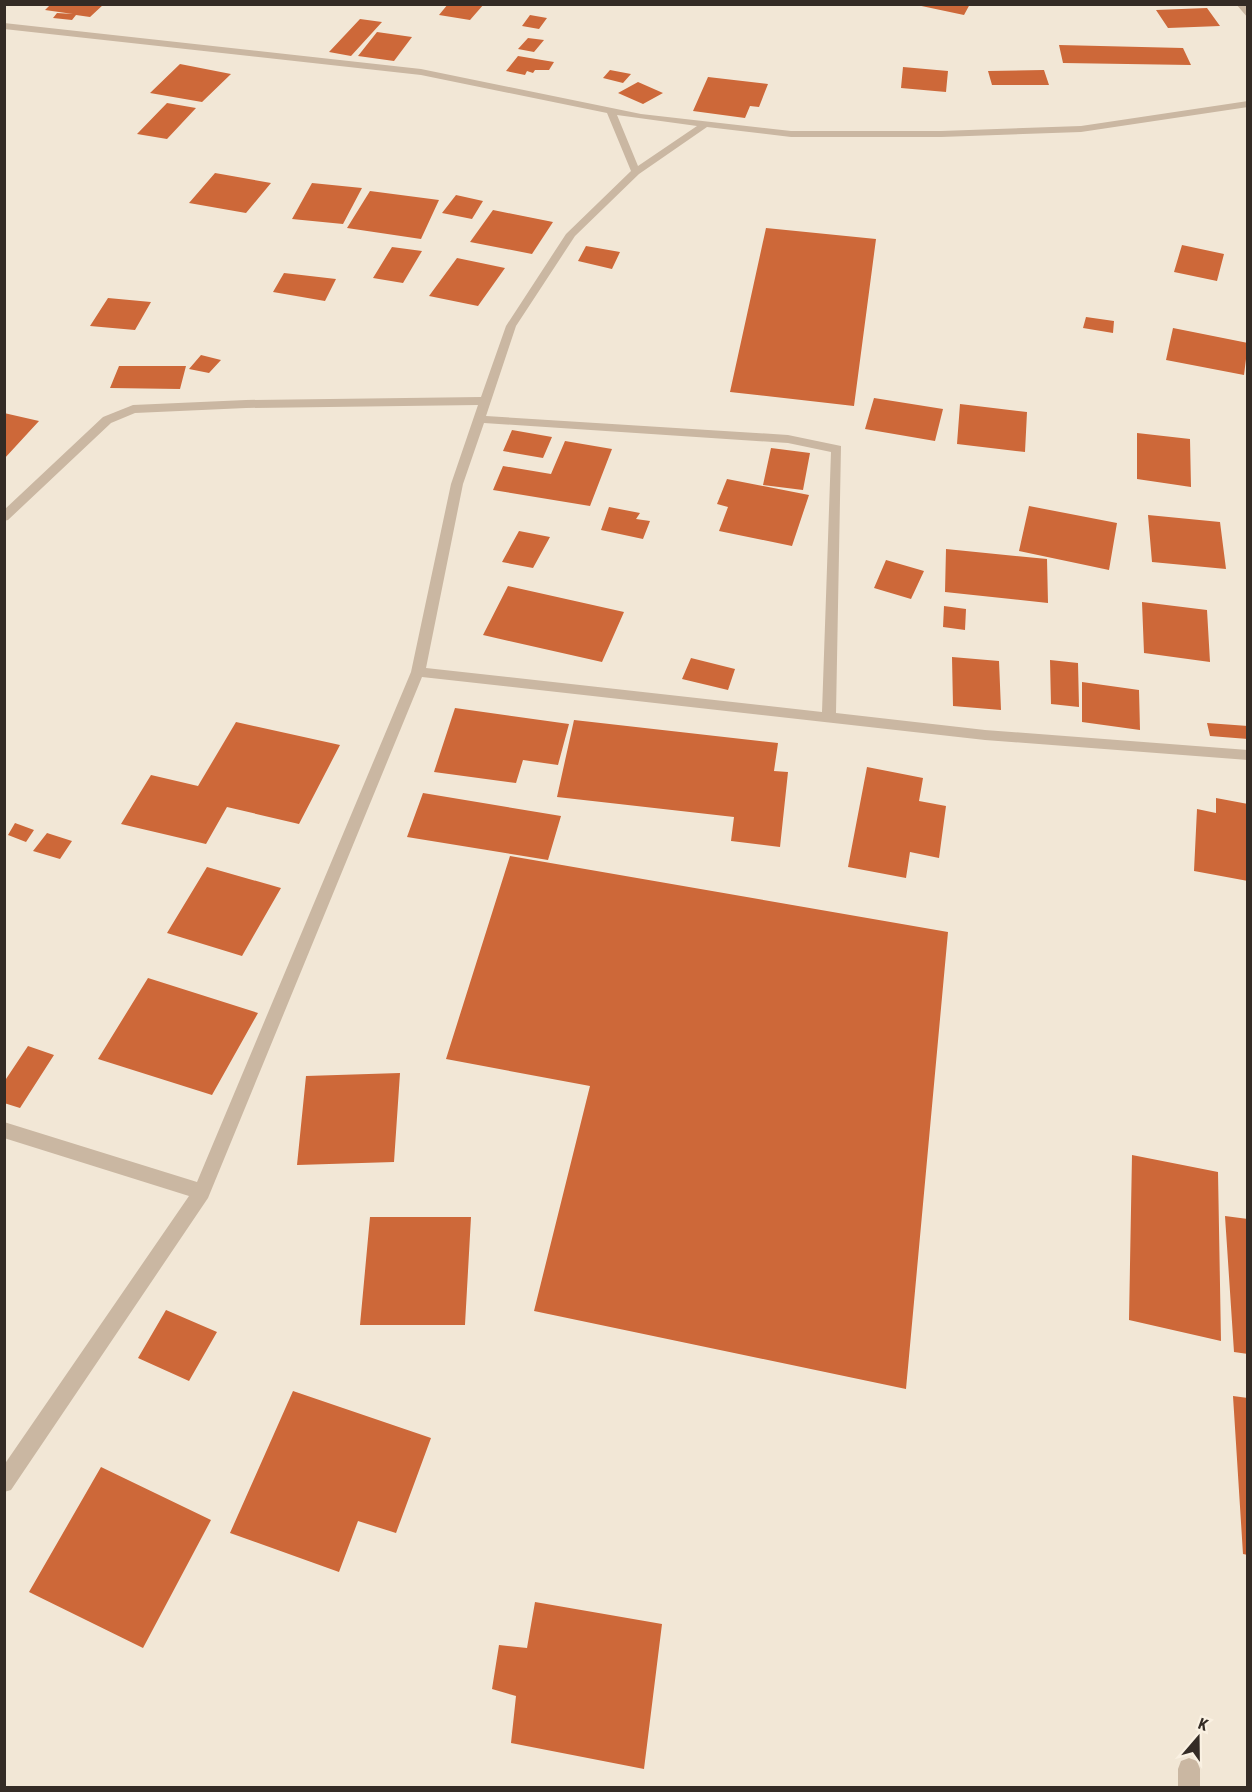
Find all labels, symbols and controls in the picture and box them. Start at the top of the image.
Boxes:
north arrow [1168,1708,1228,1768]
text: K [1196,1714,1211,1735]

